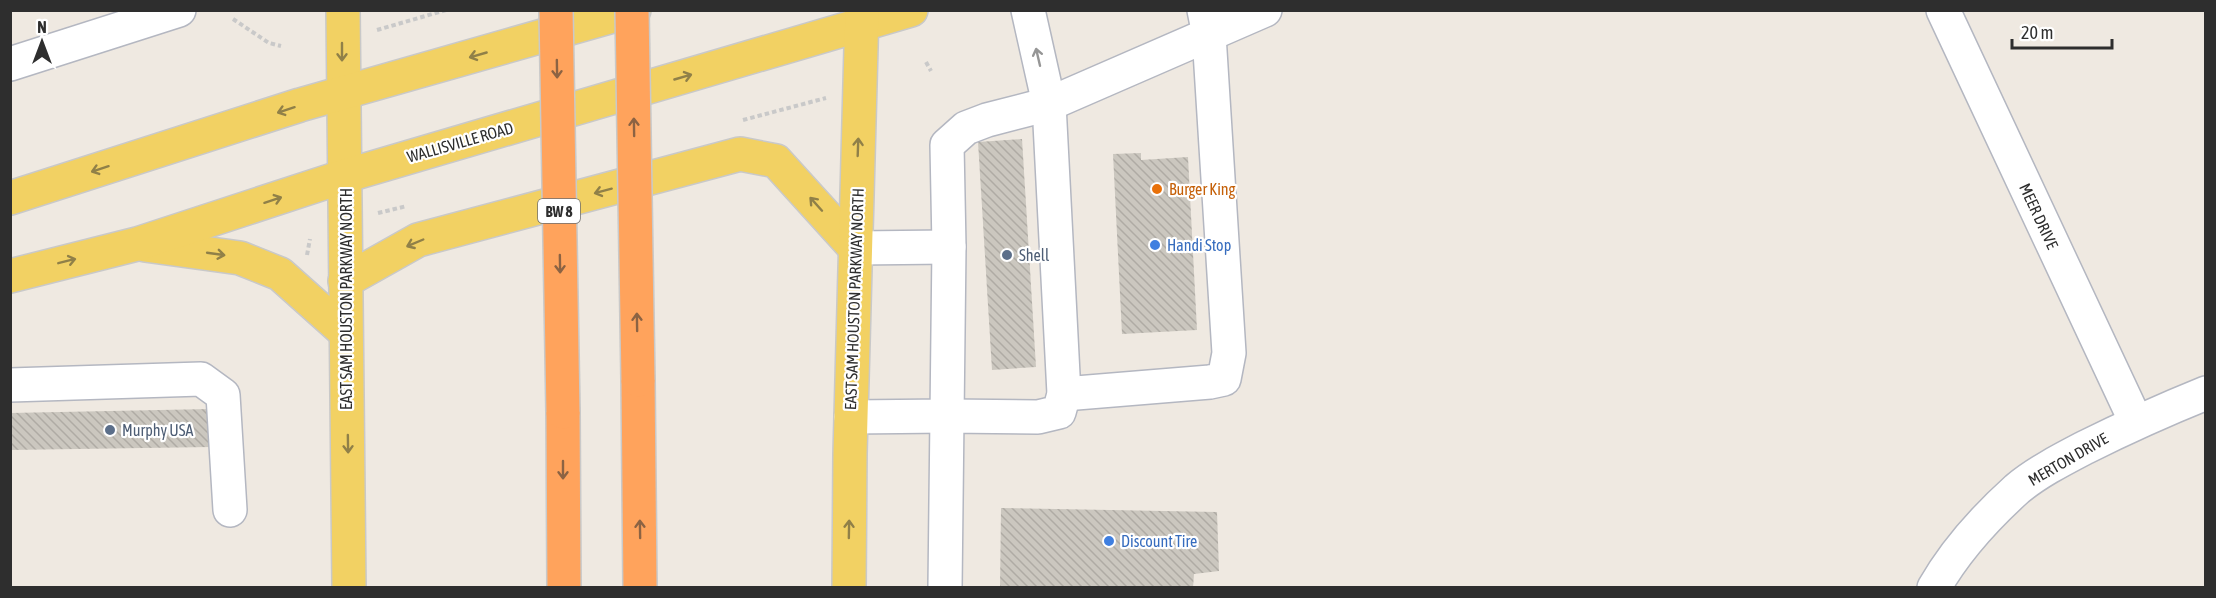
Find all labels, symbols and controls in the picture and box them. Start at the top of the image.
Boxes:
north arrow [12,12,72,72]
scale bar [2012,12,2112,50]
text: N [37,18,47,36]
text: 20 m [2021,22,2053,43]
one-way arrow [337,41,348,61]
one-way arrow [1032,48,1044,67]
one-way arrow [469,50,488,61]
one-way arrow [551,58,563,78]
one-way arrow [673,71,692,82]
one-way arrow [277,105,296,116]
street label: WALLISVILLE ROAD [405,118,515,166]
one-way arrow [628,118,640,138]
one-way arrow [853,138,864,158]
one-way arrow [91,164,110,175]
place label: Burger King [1169,180,1236,199]
street label: MEER DRIVE [2016,180,2062,252]
marker: Burger King [1150,182,1164,196]
one-way arrow [594,186,613,197]
street label: EAST SAM HOUSTON PARKWAY NORTH [337,188,355,410]
street label: EAST SAM HOUSTON PARKWAY NORTH [841,188,867,410]
one-way arrow [263,193,282,204]
one-way arrow [809,197,823,212]
road number: BW 8 [538,199,580,223]
place label: Handi Stop [1167,236,1231,255]
one-way arrow [407,238,425,249]
marker: Handi Stop [1148,238,1162,252]
place label: Shell [1019,246,1050,264]
marker: Shell [1000,248,1014,262]
one-way arrow [205,249,225,260]
one-way arrow [554,253,566,273]
one-way arrow [57,255,76,267]
one-way arrow [632,312,643,332]
place label: Murphy USA [122,421,193,440]
marker: Murphy USA [103,423,117,437]
street label: MERTON DRIVE [2025,429,2111,489]
one-way arrow [342,434,353,454]
one-way arrow [557,460,569,480]
one-way arrow [634,520,646,540]
one-way arrow [844,520,855,540]
place label: Discount Tire [1121,532,1197,550]
marker: Discount Tire [1102,534,1116,548]

